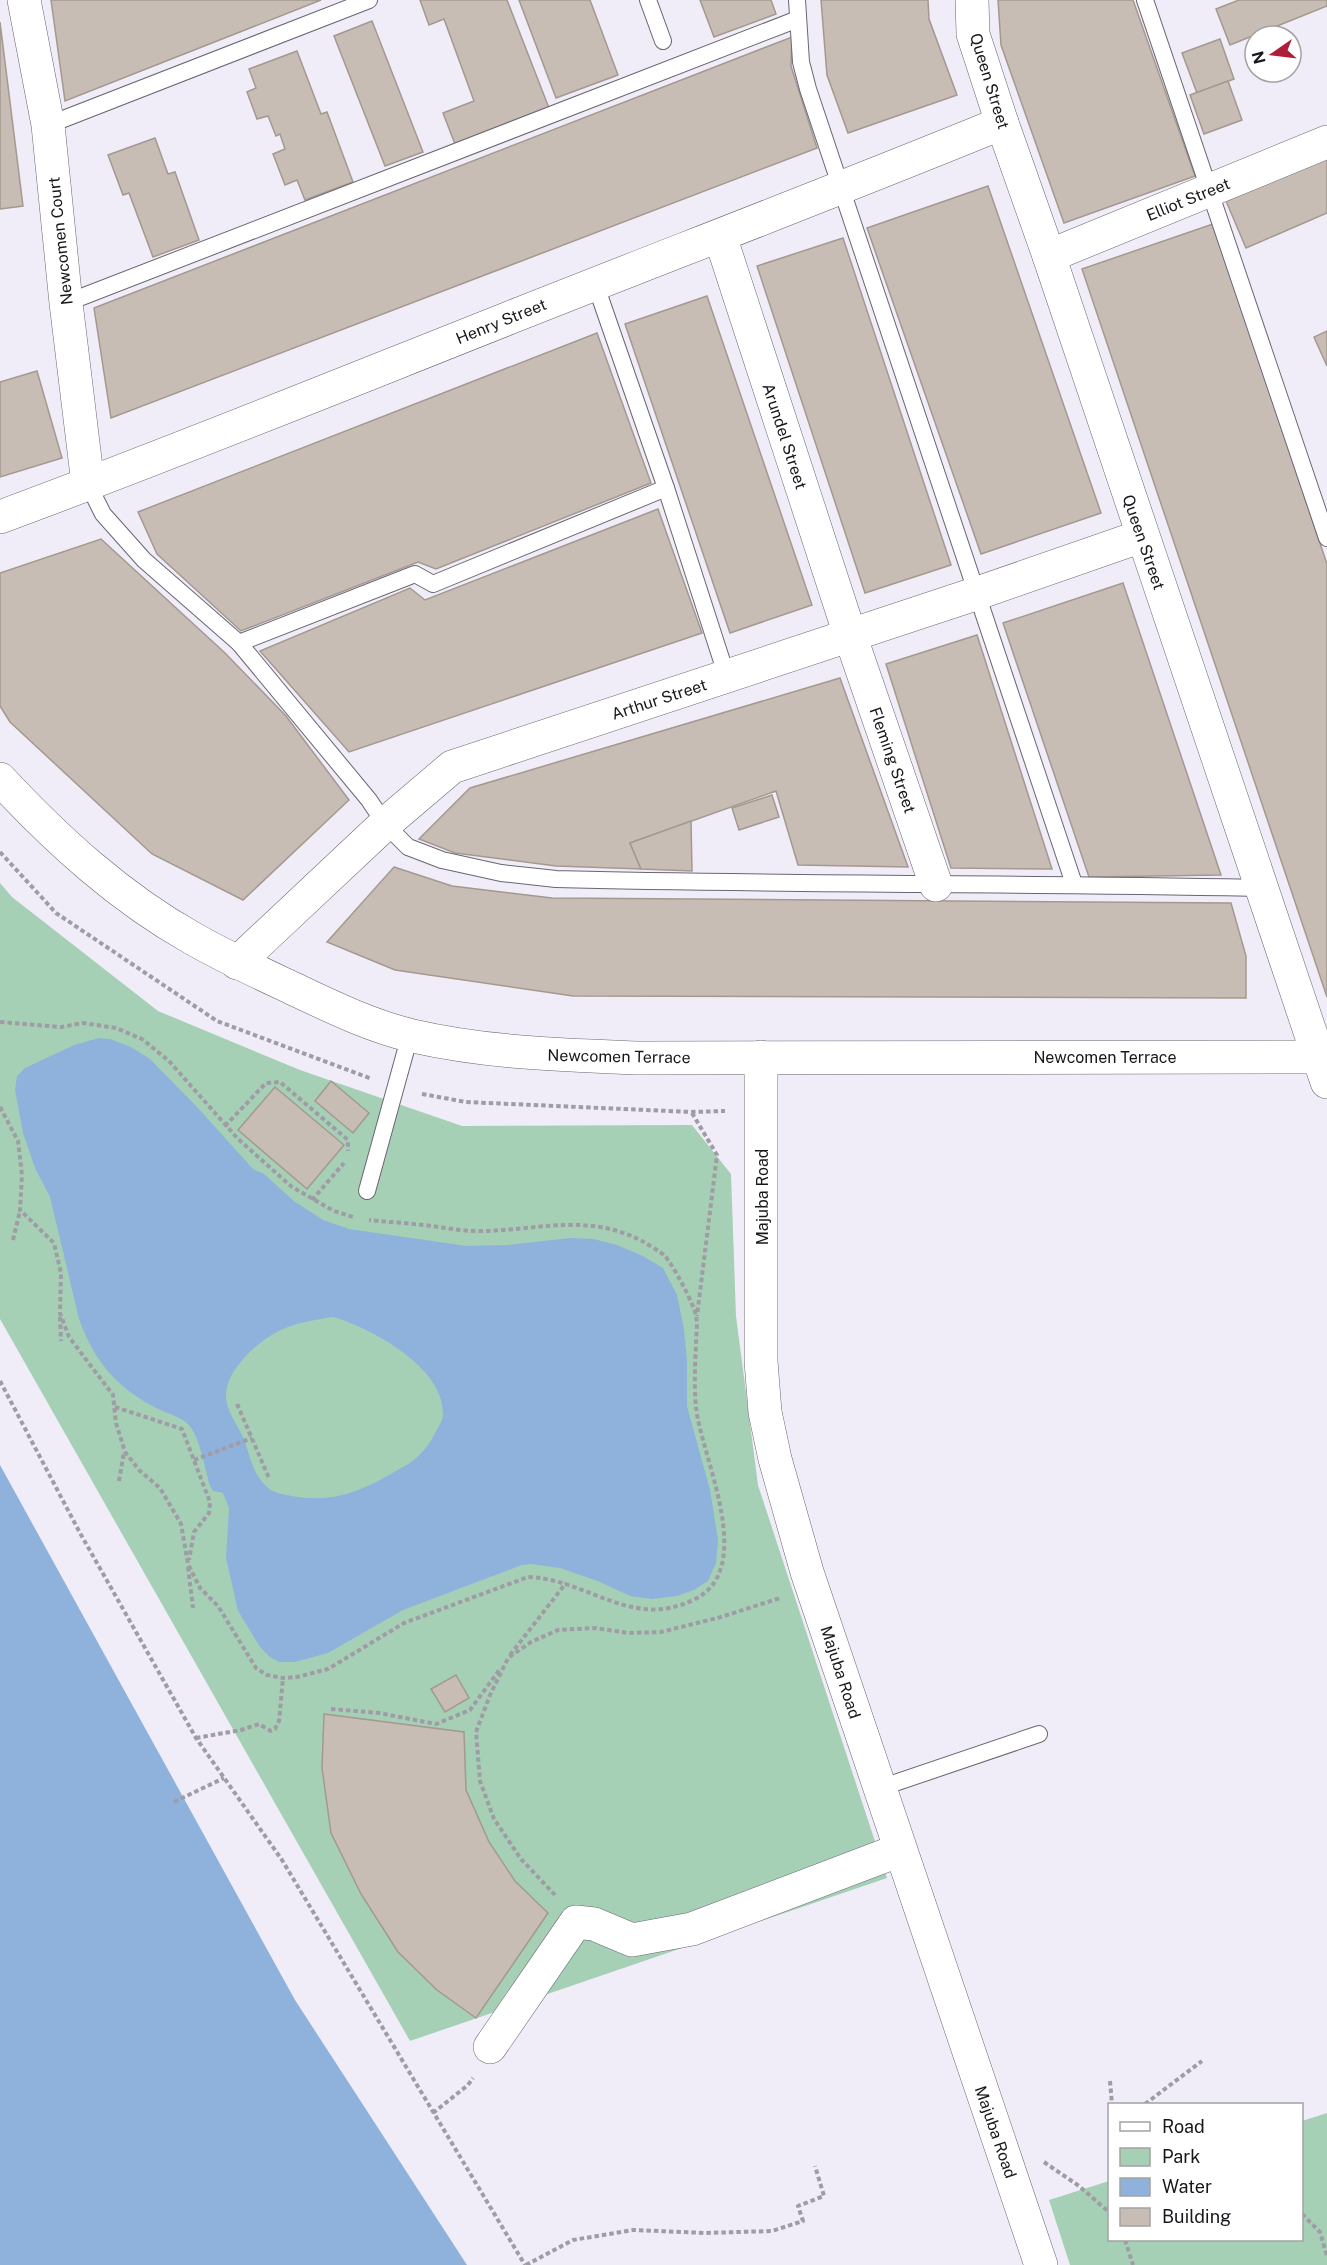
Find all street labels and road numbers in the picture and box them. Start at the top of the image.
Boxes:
street label: Queen Street [966,31,1013,131]
street label: Elliot Street [1144,174,1233,225]
street label: Newcomen Court [44,176,77,306]
street label: Henry Street [453,295,549,348]
street label: Arundel Street [758,381,811,492]
street label: Queen Street [1118,492,1169,592]
street label: Arthur Street [609,675,709,724]
street label: Fleming Street [866,705,920,816]
street label: Newcomen Terrace [547,1046,691,1067]
street label: Newcomen Terrace [1033,1048,1177,1067]
street label: Majuba Road [753,1149,772,1245]
street label: Majuba Road [817,1623,864,1721]
street label: Majuba Road [971,2083,1020,2181]

